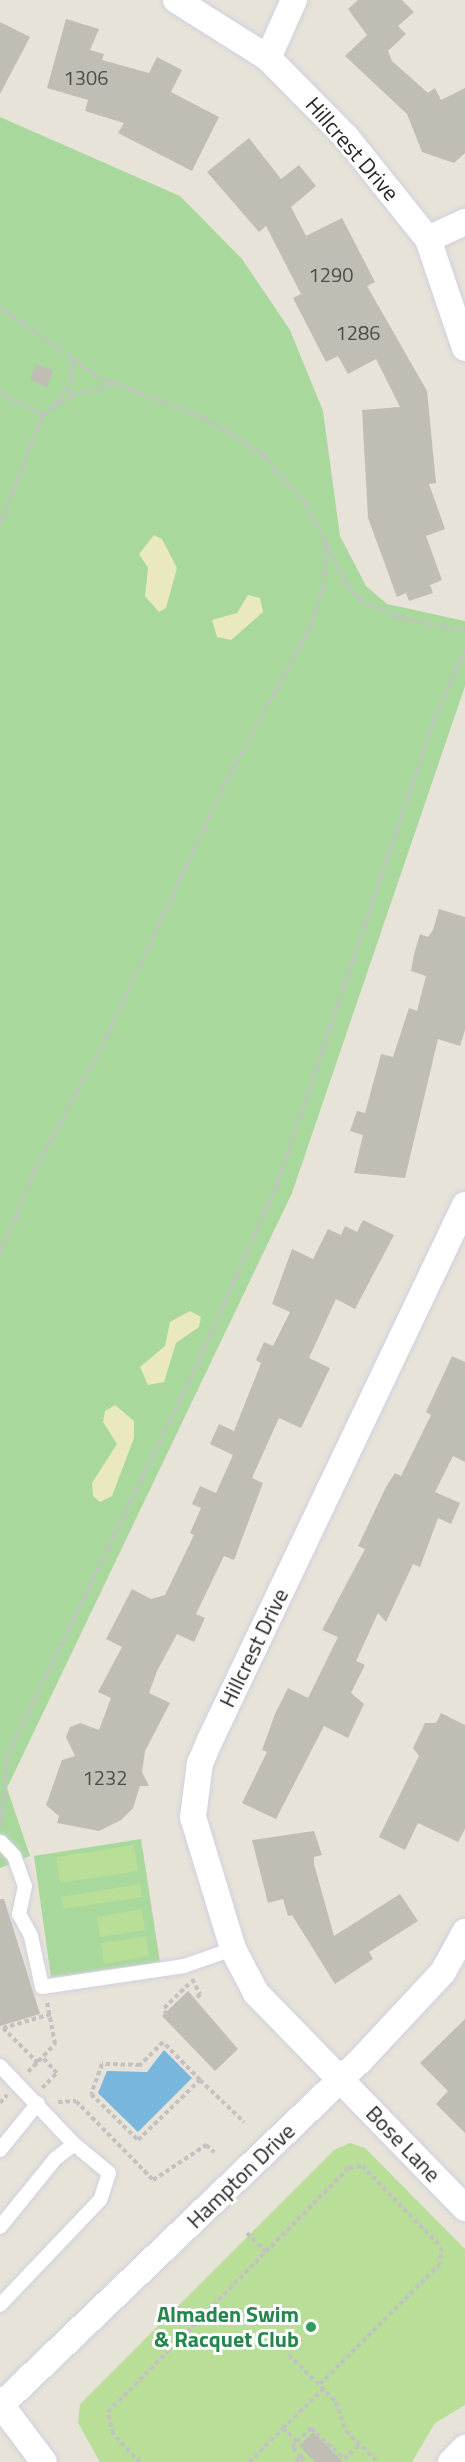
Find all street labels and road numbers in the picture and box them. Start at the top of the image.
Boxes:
street label: Hillcrest Drive [300,92,404,206]
street label: Hillcrest Drive [214,1584,294,1712]
street label: Bose Lane [360,2100,446,2188]
street label: Hampton Drive [182,2118,300,2234]

